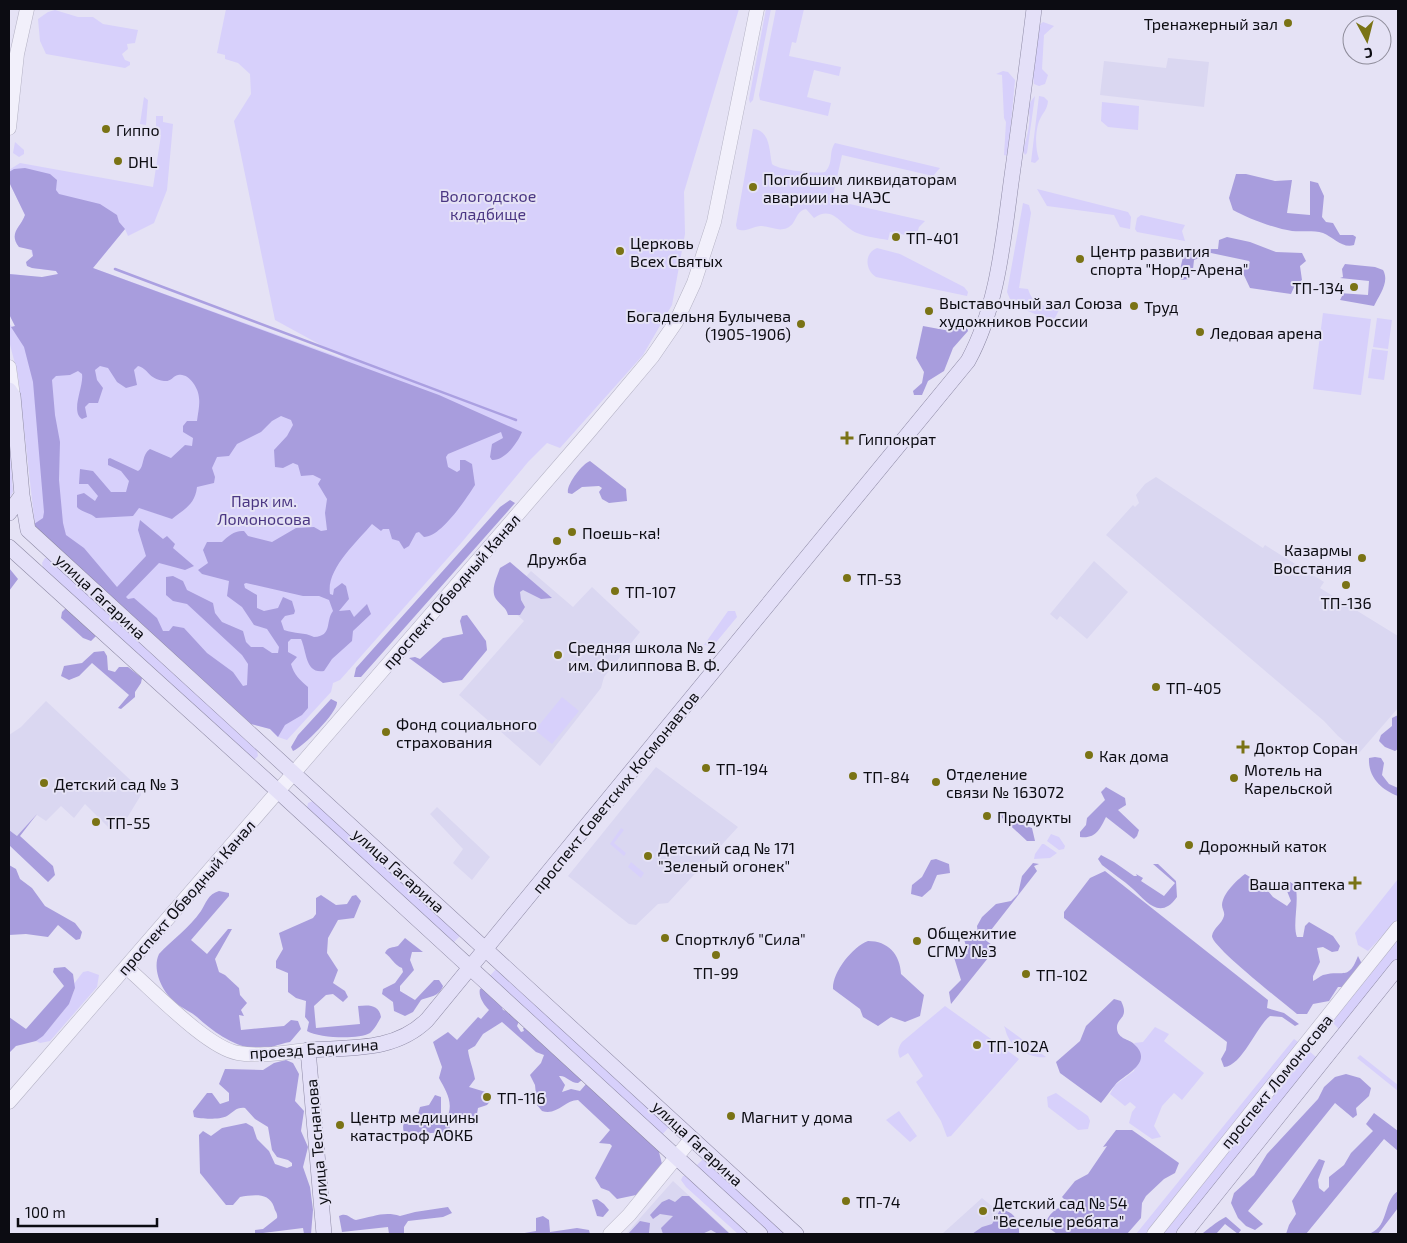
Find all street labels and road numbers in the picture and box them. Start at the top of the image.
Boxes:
street label: проспект Обводный Канал [378,509,524,673]
street label: улица Гагарина [51,549,150,643]
street label: проспект Советских Космонавтов [528,687,702,897]
street label: проспект Обводный Канал [113,815,259,979]
street label: улица Гагарина [349,824,449,917]
street label: проспект Ломоносова [1216,1010,1336,1152]
street label: проезд Бадигина [249,1034,379,1062]
street label: улица Теснанова [301,1078,332,1206]
street label: улица Гагарина [648,1096,747,1190]

